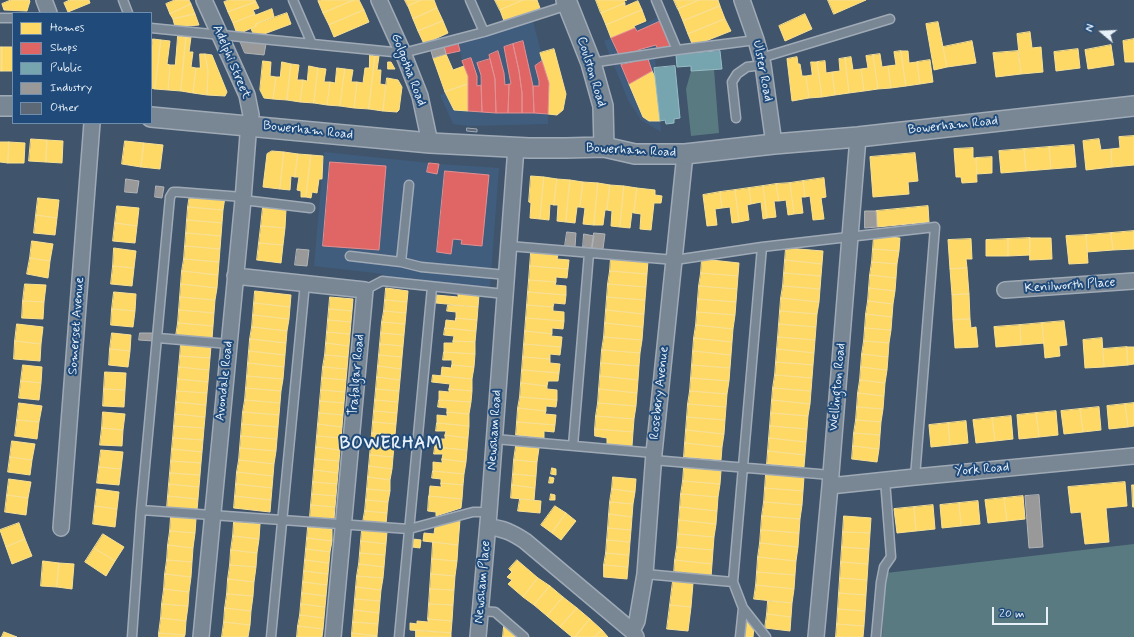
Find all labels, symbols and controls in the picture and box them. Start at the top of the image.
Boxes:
legend [12,12,152,124]
north arrow [1082,12,1122,52]
text: Homes [50,20,85,36]
text: N [1083,22,1098,34]
street label: Adelphi Street [208,23,254,101]
street label: Golgotha Road [387,32,429,108]
street label: Coulston Road [573,35,609,109]
street label: Ulster Road [748,39,776,103]
text: Shops [50,40,77,56]
text: Public [50,60,82,76]
text: Industry [50,80,92,96]
text: Other [50,100,79,116]
street label: Bowerham Road [907,114,999,138]
street label: Bowerham Road [262,119,354,143]
street label: Bowerham Road [585,141,677,161]
street label: Kenilworth Place [1024,275,1116,297]
street label: Somerset Avenue [66,277,88,375]
street label: Trafalgar Road [346,333,368,417]
street label: Avondale Road [213,340,237,422]
street label: Wellington Road [826,342,850,432]
street label: Rosebery Avenue [647,346,673,440]
street label: Newsham Road [484,389,506,471]
district label: BOWERHAM [338,434,444,454]
street label: York Road [954,460,1010,480]
street label: Newsham Place [472,540,494,624]
scale bar [994,599,1050,625]
text: 20 m [999,606,1025,622]

